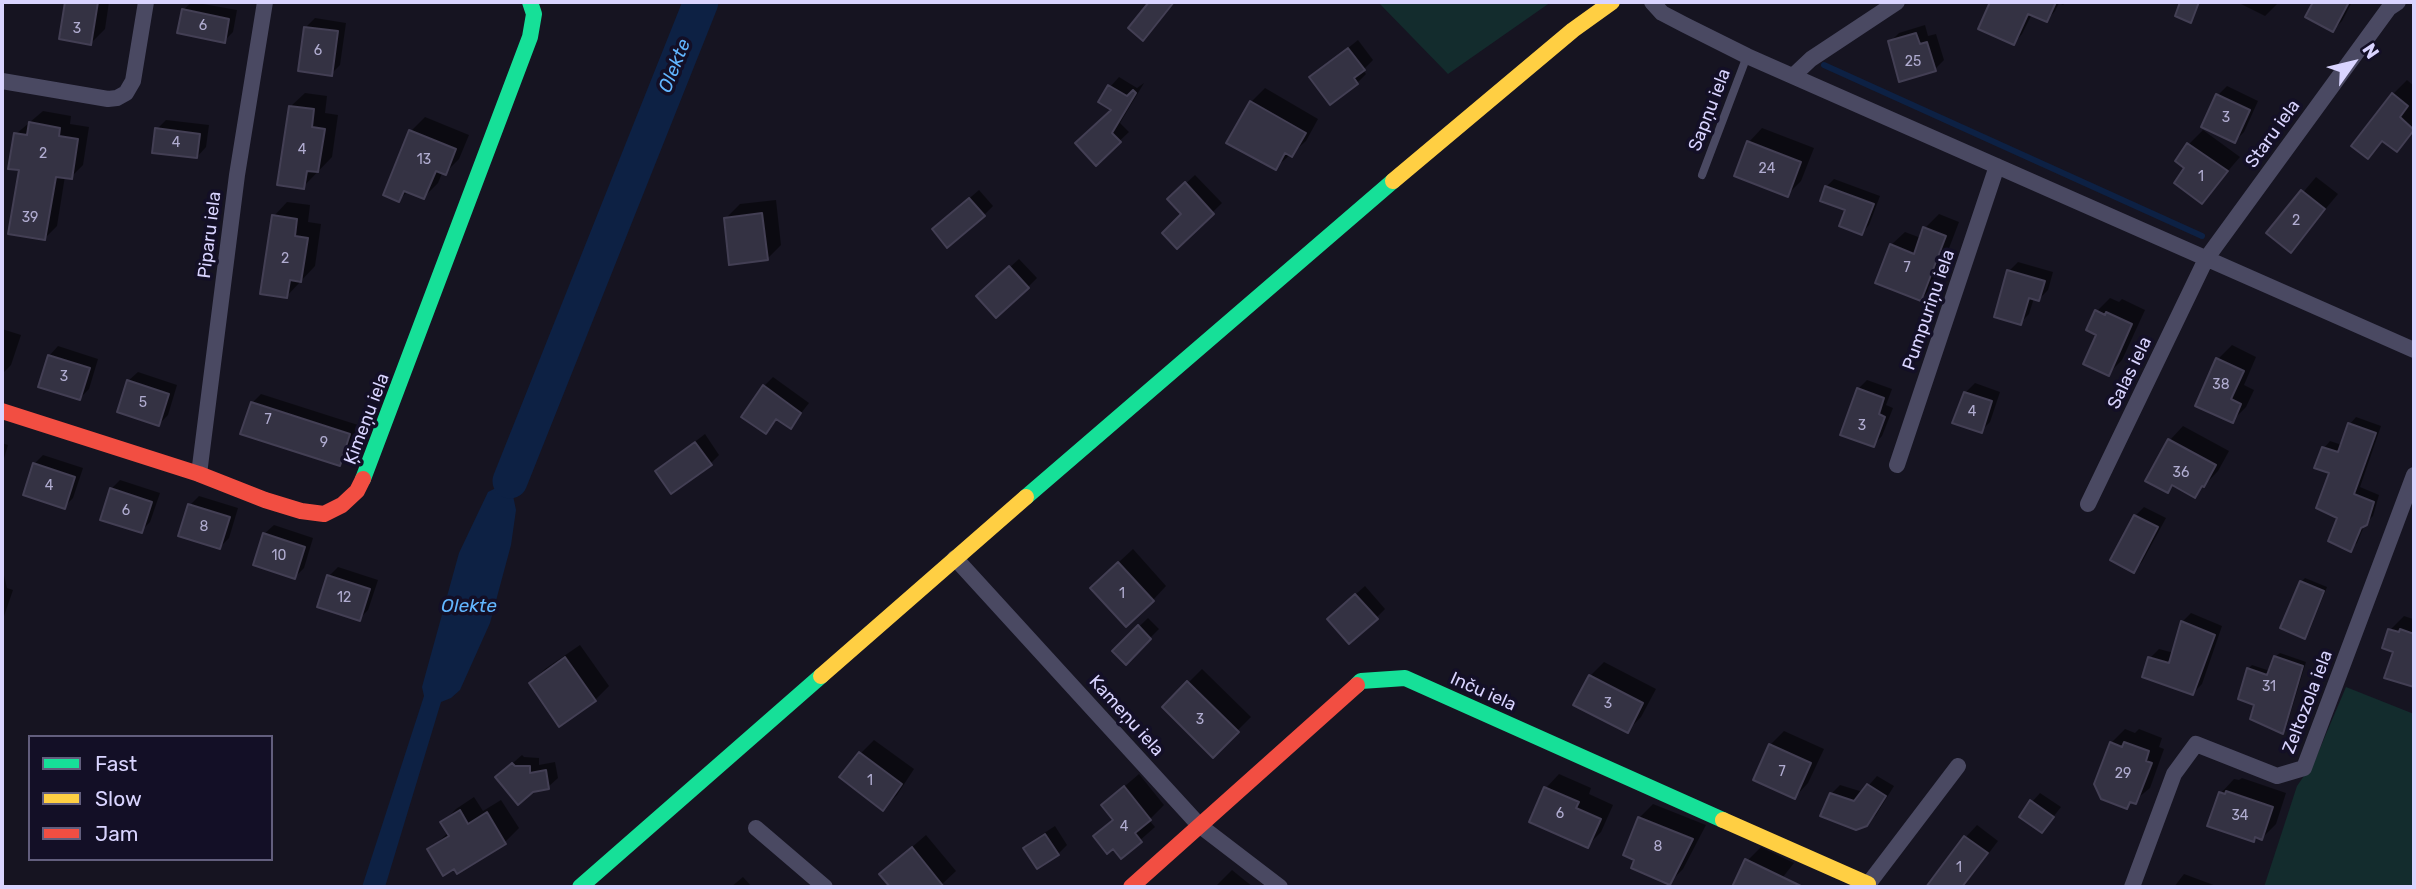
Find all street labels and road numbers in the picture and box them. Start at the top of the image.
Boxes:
street label: Sapņu iela [1684,66,1736,154]
street label: Staru iela [2241,96,2305,172]
street label: Piparu iela [194,190,226,280]
street label: Pumpuriņu iela [1898,247,1960,373]
street label: Salas iela [2103,333,2157,413]
street label: Ķimeņu iela [340,370,394,468]
street label: Zeltozola iela [2278,647,2338,757]
street label: Inču iela [1447,668,1519,716]
street label: Kameņu iela [1084,671,1168,761]

